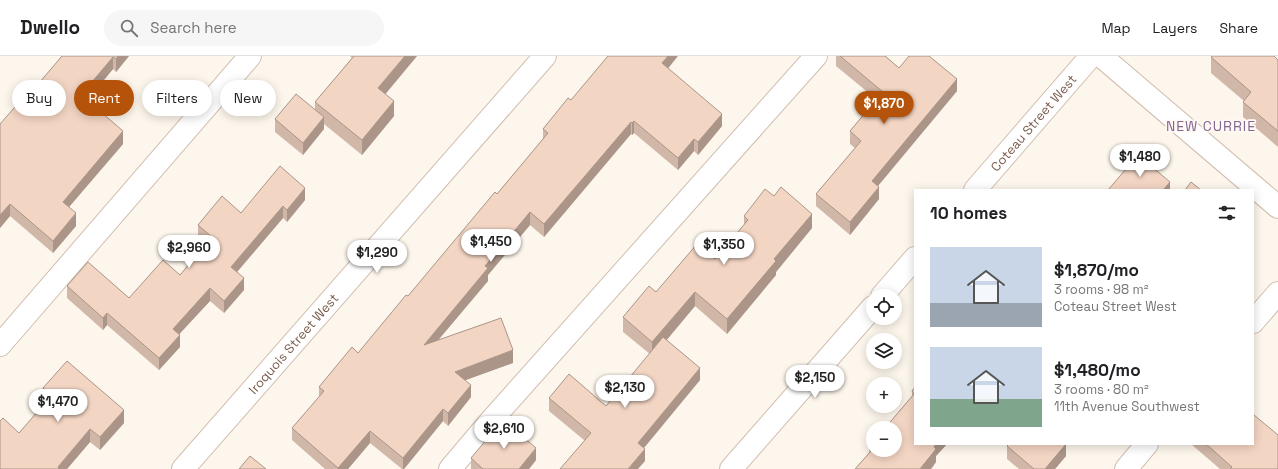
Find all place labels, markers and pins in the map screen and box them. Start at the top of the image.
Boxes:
pin: $1,870 [851,91,917,125]
pin: $1,480 [1107,144,1173,178]
pin: $1,450 [458,229,524,263]
pin: $1,350 [691,232,757,266]
pin: $2,960 [156,235,222,269]
pin: $1,290 [344,240,410,274]
pin: $2,150 [782,365,848,399]
pin: $2,130 [592,375,658,409]
pin: $1,470 [25,389,91,423]
pin: $2,610 [471,416,537,450]

